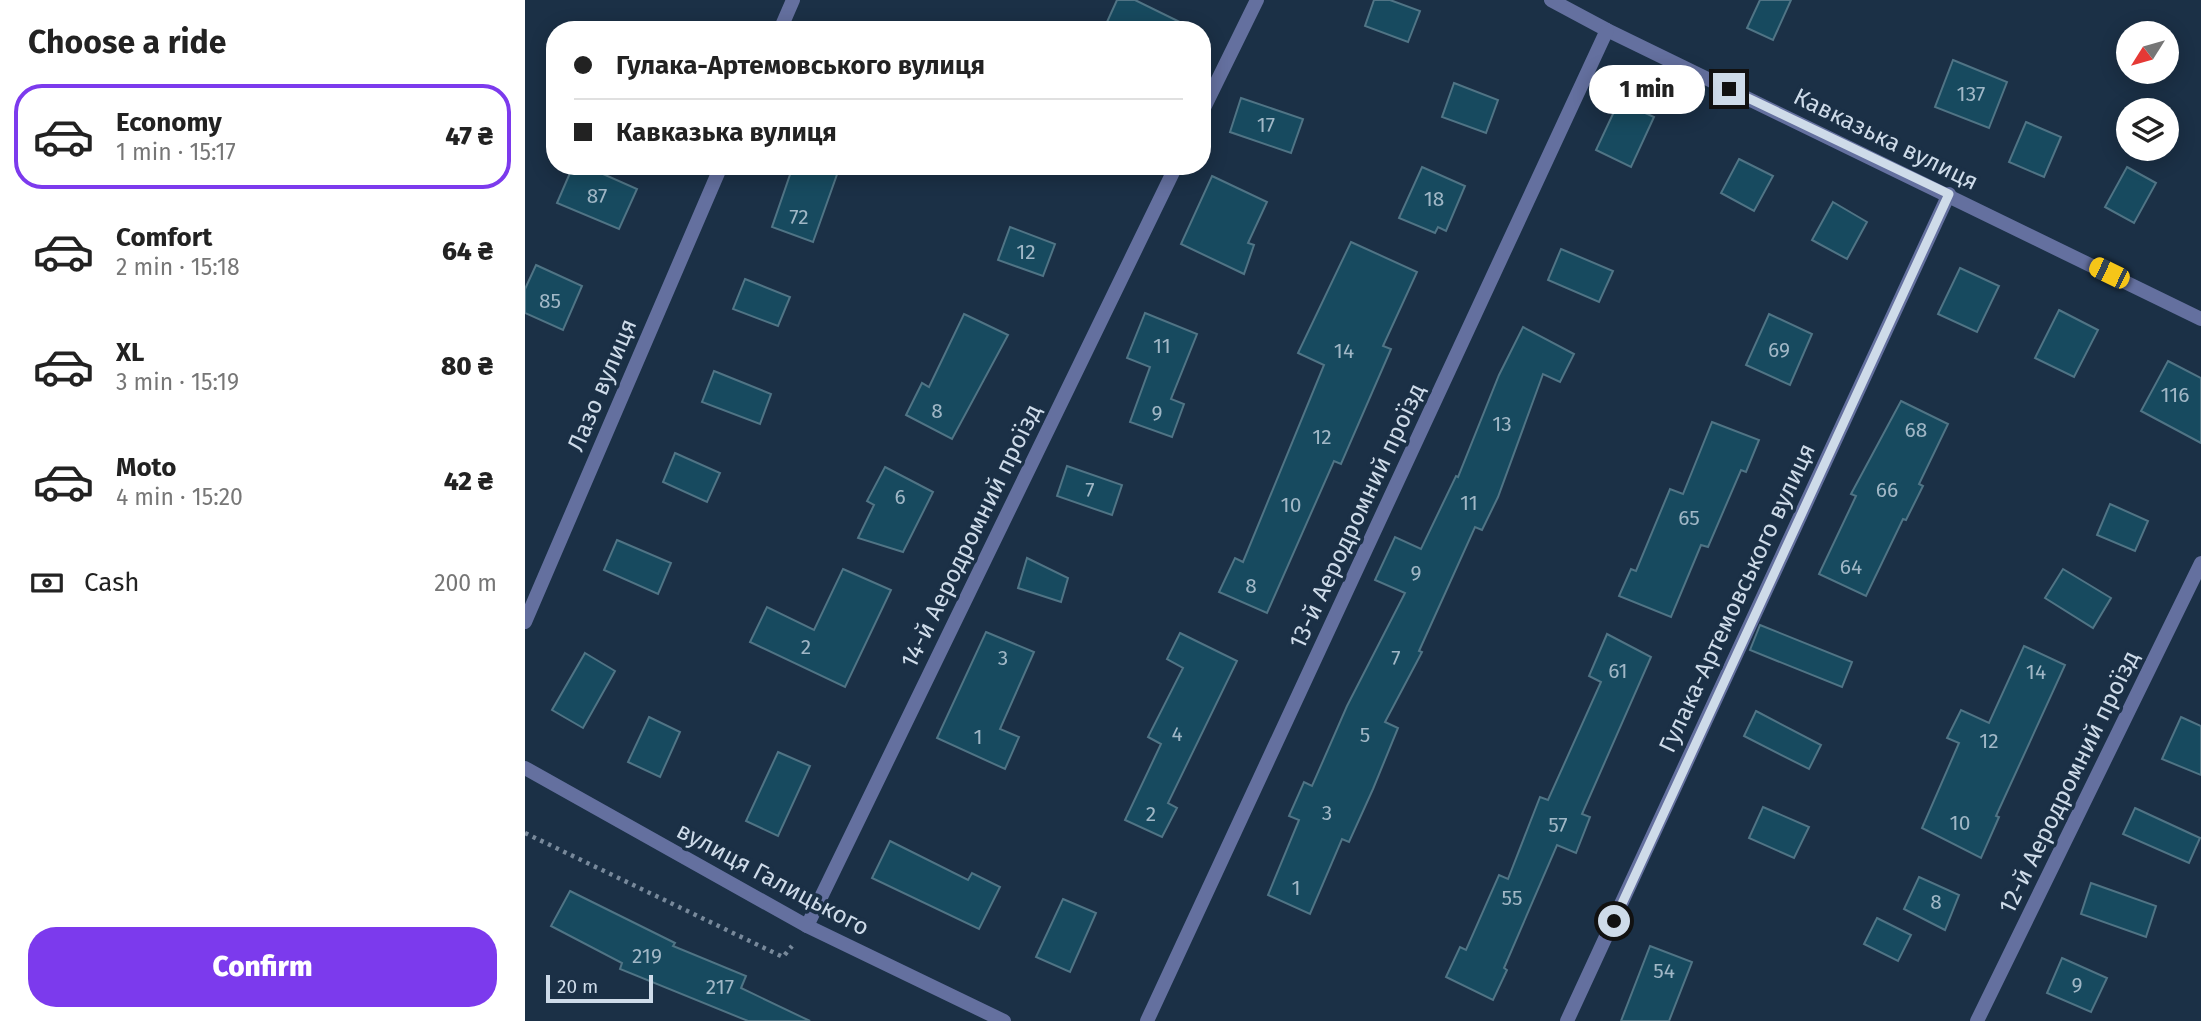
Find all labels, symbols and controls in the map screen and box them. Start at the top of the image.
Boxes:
north arrow [2116,21,2179,84]
map controls [2116,21,2179,161]
text: Choose a ride [28,23,226,61]
text: Гулака-Артемовського вулиця [616,50,985,81]
callout: 1 min [1589,64,1705,114]
route end [1713,73,1745,105]
text: 1 min [1619,75,1675,103]
house number: 137 [1957,81,1985,107]
street label: Кавказька вулиця [1789,82,1983,196]
button: layers [2116,98,2179,161]
icon: car [32,105,95,168]
text: Economy [116,107,222,138]
house number: 17 [1257,112,1275,138]
text: Кавказька вулиця [616,117,837,148]
text: 47 ₴ [445,121,493,152]
text: 1 min · 15:17 [116,138,236,166]
house number: 87 [587,183,607,209]
house number: 18 [1424,186,1444,212]
house number: 72 [789,204,809,230]
icon: car [32,220,95,283]
text: Comfort [116,222,212,253]
text: 64 ₴ [442,236,493,267]
house number: 12 [1016,239,1036,265]
text: 2 min · 15:18 [116,253,240,281]
car [2086,254,2133,292]
house number: 85 [539,288,561,314]
street label: Лазо вулиця [561,314,643,456]
house number: 11 [1153,333,1171,359]
icon: car [32,335,95,398]
text: XL [116,337,144,368]
house number: 69 [1768,337,1790,363]
house number: 14 [1334,338,1354,364]
text: 80 ₴ [441,351,493,382]
text: 3 min · 15:19 [116,368,239,396]
street label: 13-й Аеродромний проїзд [1283,379,1431,653]
house number: 116 [2160,382,2190,408]
house number: 8 [931,398,943,424]
street label: 14-й Аеродромний проїзд [895,400,1047,672]
house number: 9 [1151,400,1163,426]
house number: 13 [1492,411,1512,437]
house number: 68 [1905,417,1927,443]
house number: 12 [1312,424,1332,450]
street label: Гулака-Артемовського вулиця [1653,439,1821,757]
icon: car [32,450,95,513]
text: Moto [116,452,176,483]
text: 42 ₴ [444,466,493,497]
house number: 7 [1085,477,1095,503]
house number: 66 [1876,477,1898,503]
text: 4 min · 15:20 [116,483,243,511]
house number: 6 [894,484,906,510]
house number: 11 [1460,490,1478,516]
house number: 10 [1281,492,1301,518]
house number: 65 [1678,505,1700,531]
house number: 64 [1840,554,1862,580]
house number: 9 [1410,560,1422,586]
icon: cash [28,564,66,602]
text: Cash [84,567,140,598]
text: 200 m [434,569,497,597]
house number: 8 [1245,573,1257,599]
house number: 2 [801,634,811,660]
house number: 3 [998,645,1008,671]
house number: 7 [1391,645,1401,671]
street label: 12-й Аеродромний проїзд [1993,646,2145,918]
house number: 61 [1608,658,1628,684]
house number: 14 [2026,659,2046,685]
house number: 4 [1171,721,1183,747]
house number: 5 [1360,722,1370,748]
house number: 1 [973,724,983,750]
house number: 12 [1979,728,1999,754]
house number: 3 [1322,800,1332,826]
house number: 2 [1146,801,1156,827]
house number: 10 [1950,810,1970,836]
house number: 57 [1548,812,1568,838]
street label: вулиця Галицького [672,816,874,942]
house number: 1 [1291,875,1301,901]
house number: 55 [1502,885,1522,911]
house number: 8 [1930,889,1942,915]
route start [1598,905,1630,937]
button: Confirm [28,927,497,1007]
house number: 219 [632,943,662,969]
house number: 54 [1653,958,1675,984]
scale bar [546,972,653,1004]
house number: 9 [2071,972,2083,998]
house number: 217 [706,974,734,1000]
text: 20 m [557,975,598,998]

